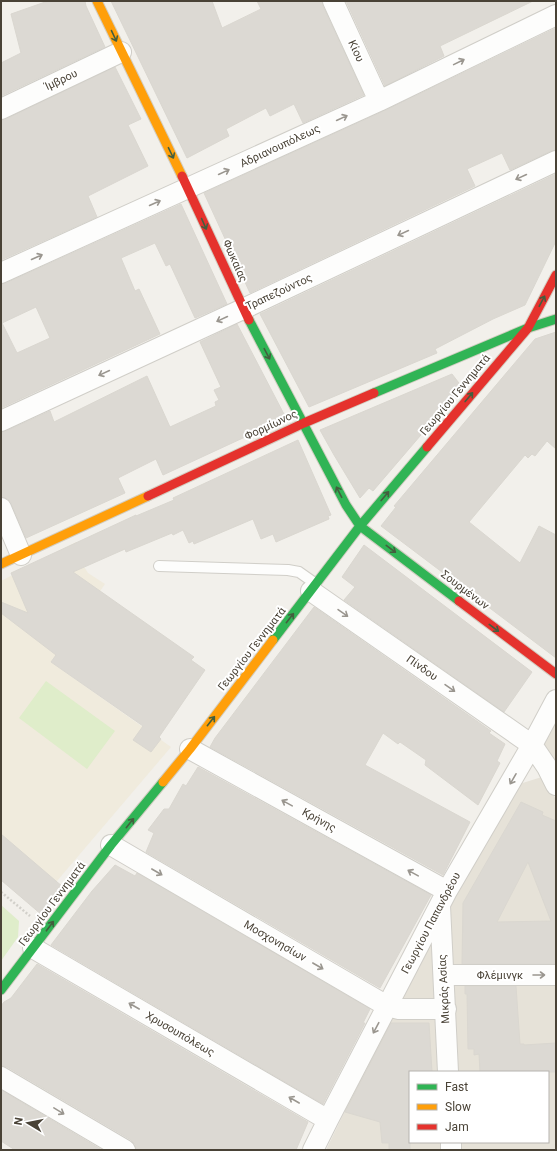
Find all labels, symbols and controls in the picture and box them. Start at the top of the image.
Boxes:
one-way arrow [111,30,118,42]
street label: Κίου [345,38,367,64]
one-way arrow [453,58,465,65]
street label: Ίμβρου [42,67,80,94]
one-way arrow [335,114,347,121]
street label: Αδριανουπόλεως [238,122,322,170]
one-way arrow [168,147,175,159]
one-way arrow [217,168,229,175]
one-way arrow [515,174,527,181]
one-way arrow [149,199,161,206]
one-way arrow [201,217,209,229]
one-way arrow [398,230,410,237]
street label: Φωκαίας [220,238,250,284]
one-way arrow [30,252,42,260]
street label: Τραπεζούντος [244,271,314,313]
one-way arrow [539,296,546,308]
one-way arrow [217,315,229,323]
one-way arrow [264,347,271,359]
street label: Γεωργίου Γεννηματά [417,351,493,438]
one-way arrow [99,370,111,377]
one-way arrow [465,391,474,402]
street label: Φορμίωνος [243,407,299,443]
one-way arrow [335,487,342,499]
one-way arrow [381,490,390,501]
one-way arrow [385,545,396,553]
street label: Σουρμένων [438,568,492,613]
street label: Γεωργίου Γεννηματά [215,604,289,693]
one-way arrow [338,609,349,617]
one-way arrow [286,613,295,624]
one-way arrow [489,623,500,632]
street label: Πίνδου [404,653,440,683]
one-way arrow [444,684,455,692]
one-way arrow [207,716,215,727]
one-way arrow [508,773,516,785]
one-way arrow [281,798,293,806]
street label: Κρήνης [300,805,338,835]
one-way arrow [125,817,134,828]
street label: Γεωργίου Γεννηματά [16,859,88,949]
one-way arrow [407,868,419,876]
one-way arrow [151,869,163,877]
street label: Γεωργίου Παπανδρέου [399,870,463,976]
street label: Μοσχονησίων [241,918,309,964]
one-way arrow [46,920,55,931]
street label: Μικράς Ασίας [436,954,452,1024]
one-way arrow [312,962,324,970]
street label: Φλέμινγκ [477,969,523,982]
one-way arrow [532,971,545,979]
one-way arrow [128,1002,140,1010]
street label: Χρυσουπόλεως [143,1009,217,1059]
one-way arrow [372,1022,379,1034]
legend [409,1071,549,1143]
text: Fast [445,1080,468,1094]
one-way arrow [288,1096,300,1104]
text: Slow [445,1100,471,1114]
north arrow [8,1103,48,1143]
one-way arrow [53,1107,64,1115]
text: N [12,1116,26,1126]
text: Jam [445,1120,469,1134]

